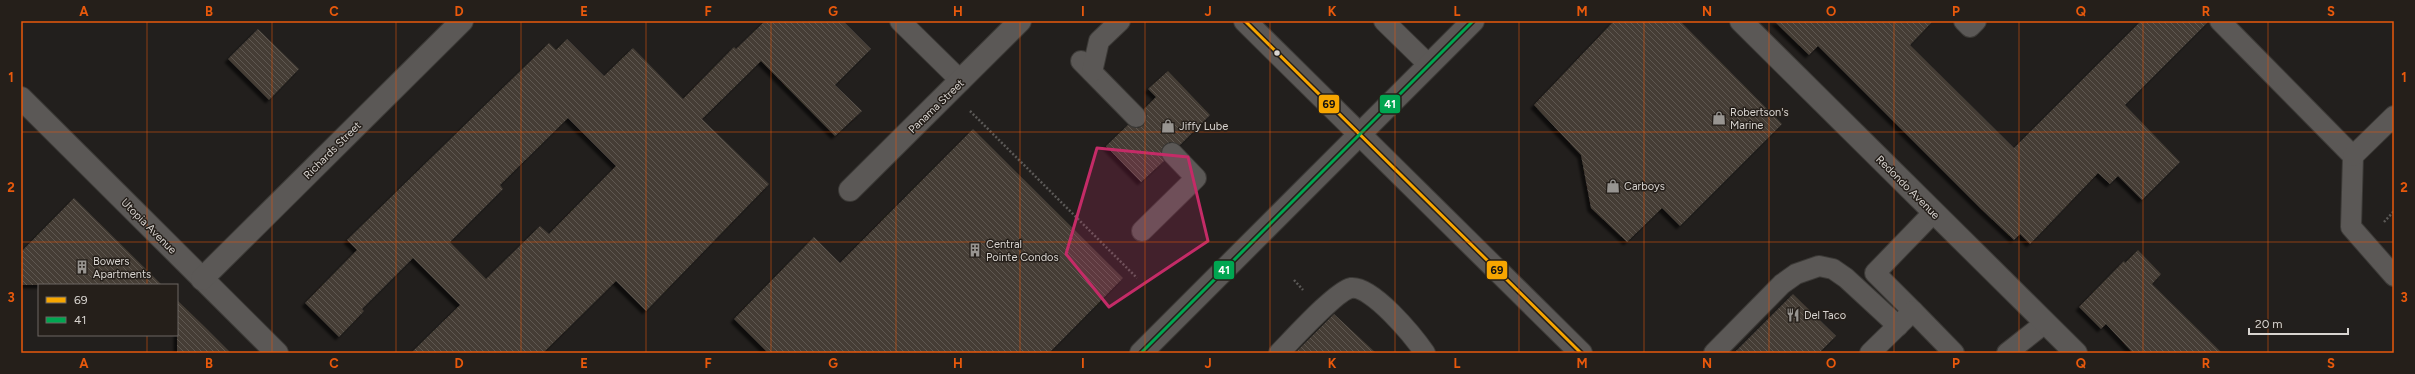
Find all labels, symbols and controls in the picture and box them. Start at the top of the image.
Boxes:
text: A [79,4,89,19]
text: B [205,4,213,19]
text: C [329,4,339,19]
text: D [454,4,464,19]
text: E [580,4,588,19]
text: F [704,4,712,19]
text: G [828,4,838,19]
text: H [953,4,963,19]
text: I [1081,4,1085,19]
text: J [1204,4,1212,19]
text: K [1328,4,1337,19]
text: L [1454,4,1461,19]
text: M [1576,4,1588,19]
text: N [1702,4,1712,19]
text: O [1826,4,1836,19]
text: P [1952,4,1960,19]
text: Q [2076,4,2086,19]
text: R [2202,4,2211,19]
text: S [2327,4,2335,19]
unlabelled marker [1272,48,1282,58]
text: 1 [8,70,14,85]
text: 1 [2401,70,2407,85]
street label: Panama Street [906,77,967,136]
line badge: 69 [1318,94,1340,114]
line badge: 41 [1379,94,1401,114]
text: 69 [1323,98,1335,111]
text: 41 [1384,98,1396,111]
place label: Robertson's Marine [1730,106,1789,132]
shop icon: Robertson's Marine [1711,110,1727,126]
shop icon: Jiffy Lube [1160,118,1176,134]
street label: Richards Street [301,119,364,182]
place label: Jiffy Lube [1179,120,1228,133]
street label: Redondo Avenue [1873,153,1942,222]
shop icon: Carboys [1605,178,1621,194]
text: 2 [7,180,15,195]
place label: Carboys [1624,180,1665,193]
text: 2 [2400,180,2408,195]
street label: Utopia Avenue [118,196,179,257]
place label: Central Pointe Condos [986,238,1059,264]
building icon: Central Pointe Condos [967,242,983,258]
place label: Bowers Apartments [93,255,151,281]
building icon: Bowers Apartments [74,259,90,275]
line badge: 41 [1213,260,1235,280]
line badge: 69 [1486,260,1508,280]
text: 41 [1218,264,1230,277]
text: 69 [1491,264,1503,277]
legend [38,284,178,336]
text: 3 [7,290,15,305]
text: 3 [2400,290,2408,305]
text: 69 [74,293,88,307]
restaurant icon: Del Taco [1785,307,1801,323]
place label: Del Taco [1804,309,1846,322]
scale bar [2249,310,2348,336]
text: 41 [74,313,86,327]
text: 20 m [2255,317,2283,331]
text: A [79,356,89,371]
text: B [205,356,213,371]
text: C [329,356,339,371]
text: D [454,356,464,371]
text: E [580,356,588,371]
text: F [704,356,712,371]
text: G [828,356,838,371]
text: H [953,356,963,371]
text: I [1081,356,1085,371]
text: J [1204,356,1212,371]
text: K [1328,356,1337,371]
text: L [1454,356,1461,371]
text: M [1576,356,1588,371]
text: N [1702,356,1712,371]
text: O [1826,356,1836,371]
text: P [1952,356,1960,371]
text: Q [2076,356,2086,371]
text: R [2202,356,2211,371]
text: S [2327,356,2335,371]

